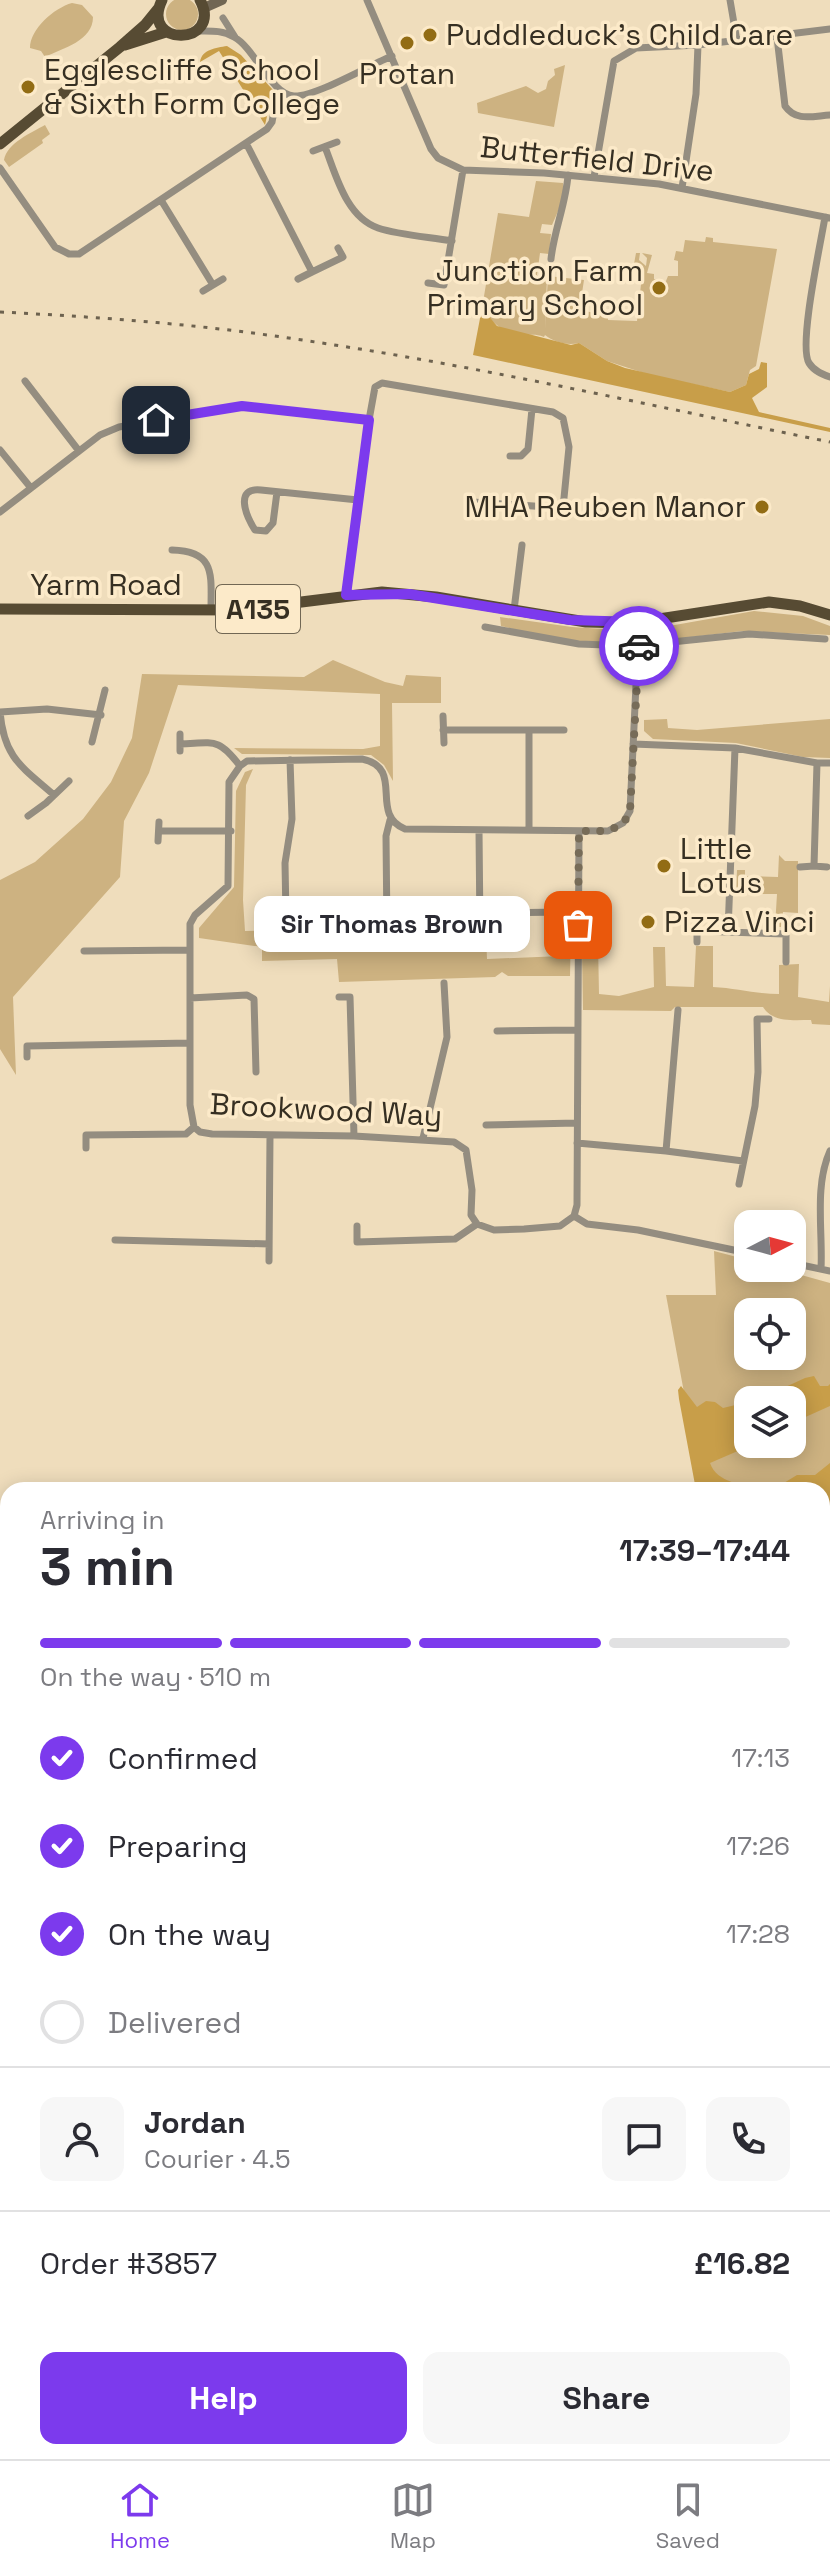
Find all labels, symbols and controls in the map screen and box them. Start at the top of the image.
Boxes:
place label: Puddleduck's Child Care [446,15,793,54]
marker: Puddleduck's Child Care [421,26,439,44]
marker: Protan [398,34,416,52]
place label: Egglescliffe School & Sixth Form College [44,50,340,123]
place label: Protan [359,54,455,93]
marker: Egglescliffe School & Sixth Form College [19,78,37,96]
street label: Butterfield Drive [478,127,716,190]
place label: Junction Farm Primary School [427,251,643,324]
marker: Junction Farm Primary School [650,279,668,297]
pin [122,386,190,454]
icon: home [134,398,178,442]
place label: MHA Reuben Manor [464,487,746,526]
marker: MHA Reuben Manor [753,498,771,516]
street label: Yarm Road [30,565,182,604]
road number: A135 [216,585,300,633]
courier [599,606,679,686]
icon: car [617,624,661,668]
place label: Little Lotus [680,829,762,902]
marker: Little Lotus [655,857,673,875]
pin [544,891,612,959]
callout: Sir Thomas Brown [254,897,530,953]
place label: Pizza Vinci [664,902,815,941]
icon: bag [556,903,600,947]
text: Sir Thomas Brown [281,907,503,941]
marker: Pizza Vinci [639,913,657,931]
street label: Brookwood Way [209,1084,443,1135]
north arrow [734,1210,806,1282]
map controls [734,1210,806,1458]
button: locate [734,1298,806,1370]
button: layers [734,1386,806,1458]
text: Arriving in [40,1503,164,1537]
text: 17:39–17:44 [619,1531,790,1570]
text: 3 min [40,1534,175,1600]
text: On the way · 510 m [40,1660,271,1694]
icon: check [40,1736,84,1780]
text: Confirmed [108,1739,258,1778]
text: 17:13 [731,1741,790,1775]
icon: check [40,1824,84,1868]
text: Preparing [108,1827,247,1866]
text: 17:26 [726,1829,790,1863]
icon: check [40,1912,84,1956]
text: On the way [108,1915,271,1954]
text: 17:28 [726,1917,790,1951]
text: Delivered [108,2003,242,2042]
button: person [40,2097,124,2181]
button: chat [602,2097,686,2181]
button: phone [706,2097,790,2181]
text: Jordan [144,2103,246,2142]
text: Courier · 4.5 [144,2142,291,2176]
text: Order #3857 [40,2244,217,2283]
text: £16.82 [694,2244,790,2283]
button: Help [40,2352,407,2444]
button: Share [423,2352,790,2444]
tab: Home [110,2478,170,2554]
tab: Map [390,2478,436,2554]
tab: Saved [656,2478,720,2554]

